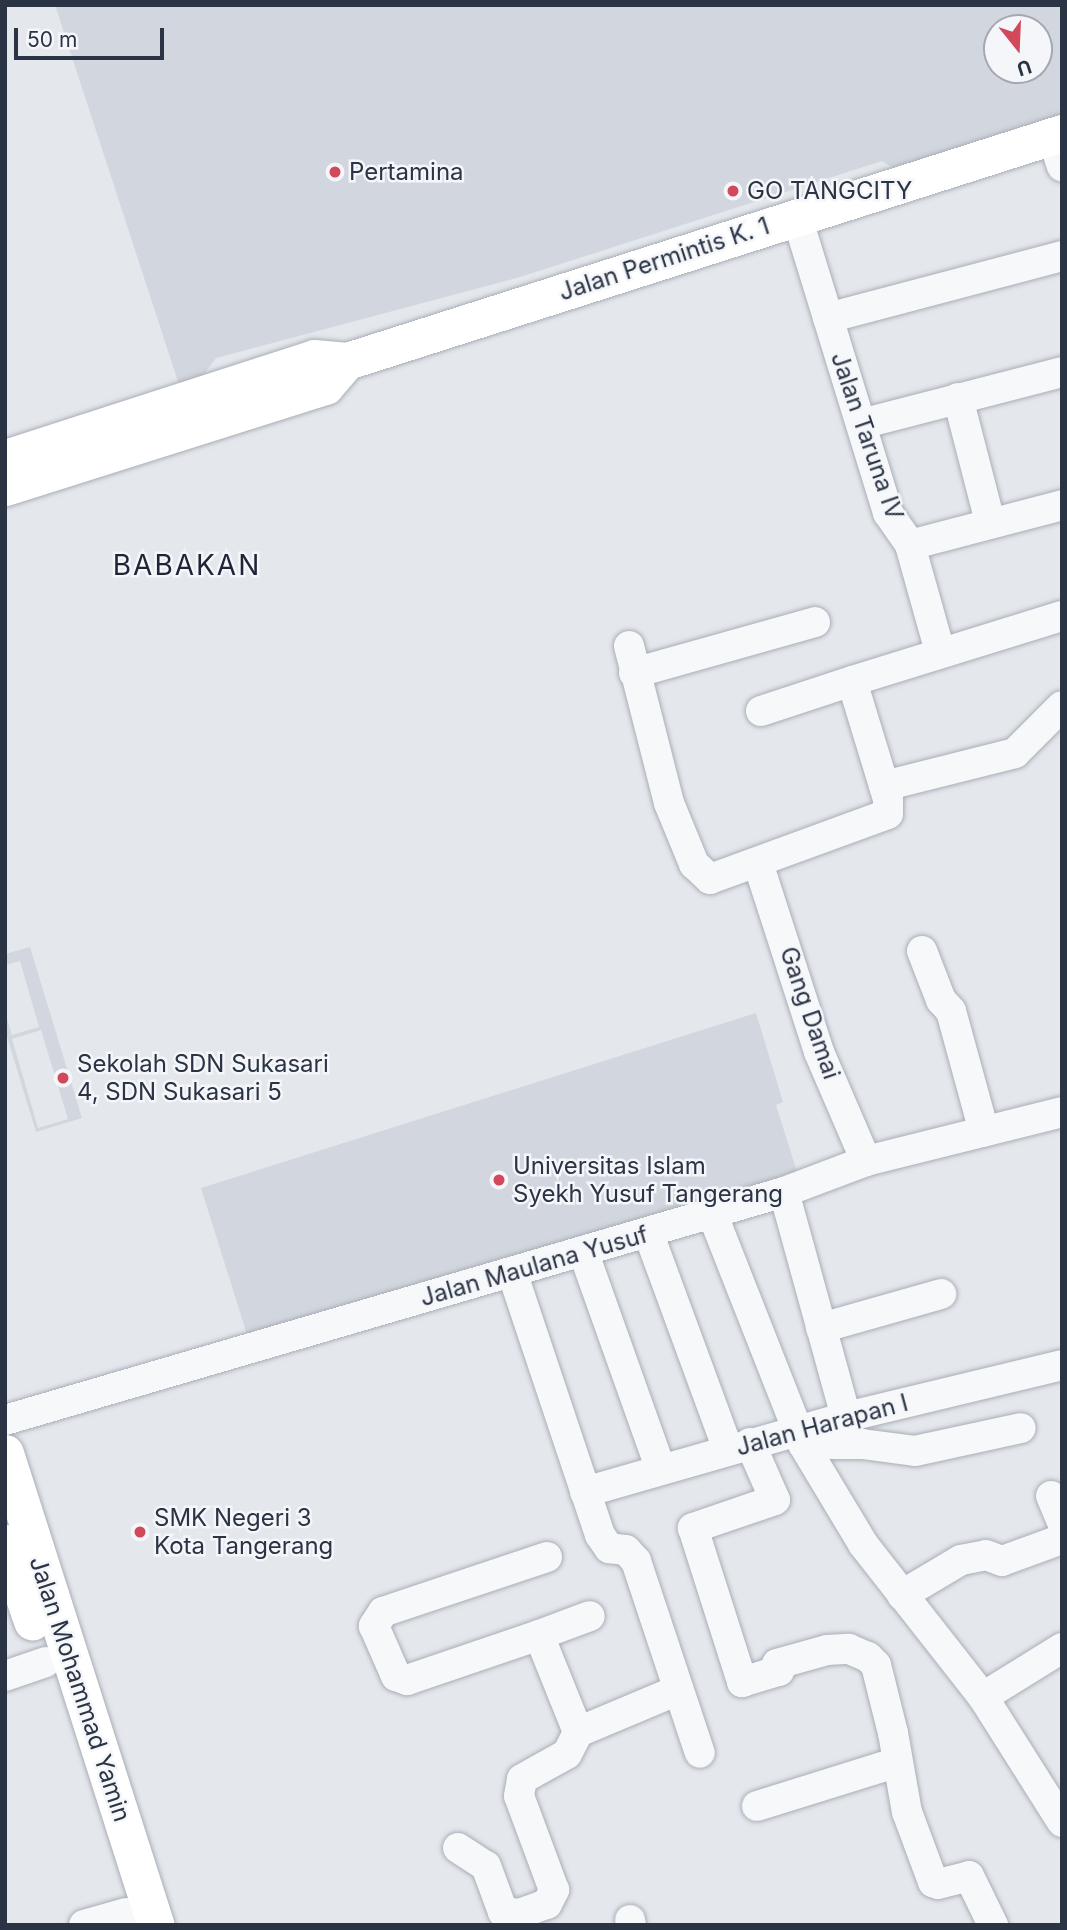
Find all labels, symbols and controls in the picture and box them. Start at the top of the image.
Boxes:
scale bar [18,14,168,58]
north arrow [983,14,1053,84]
text: 50 m [27,27,77,52]
text: U [1014,54,1034,81]
place label: Pertamina [349,158,464,186]
marker: Pertamina [327,164,343,180]
place label: GO TANGCITY [747,177,912,205]
marker: GO TANGCITY [725,183,741,199]
street label: Jalan Permintis K. 1 [555,211,773,307]
street label: Jalan Taruna IV [825,348,909,524]
district label: BABAKAN [114,548,260,582]
street label: Gang Damai [774,943,846,1083]
place label: Sekolah SDN Sukasari 4, SDN Sukasari 5 [77,1050,329,1106]
marker: Sekolah SDN Sukasari 4, SDN Sukasari 5 [55,1070,71,1086]
place label: Universitas Islam Syekh Yusuf Tangerang [513,1152,783,1208]
marker: Universitas Islam Syekh Yusuf Tangerang [491,1172,507,1188]
street label: Jalan Maulana Yusuf [417,1220,651,1312]
street label: Jalan Harapan I [733,1388,911,1462]
place label: SMK Negeri 3 Kota Tangerang [154,1504,333,1560]
marker: SMK Negeri 3 Kota Tangerang [132,1524,148,1540]
street label: Jalan Mohammad Yamin [23,1553,137,1825]

